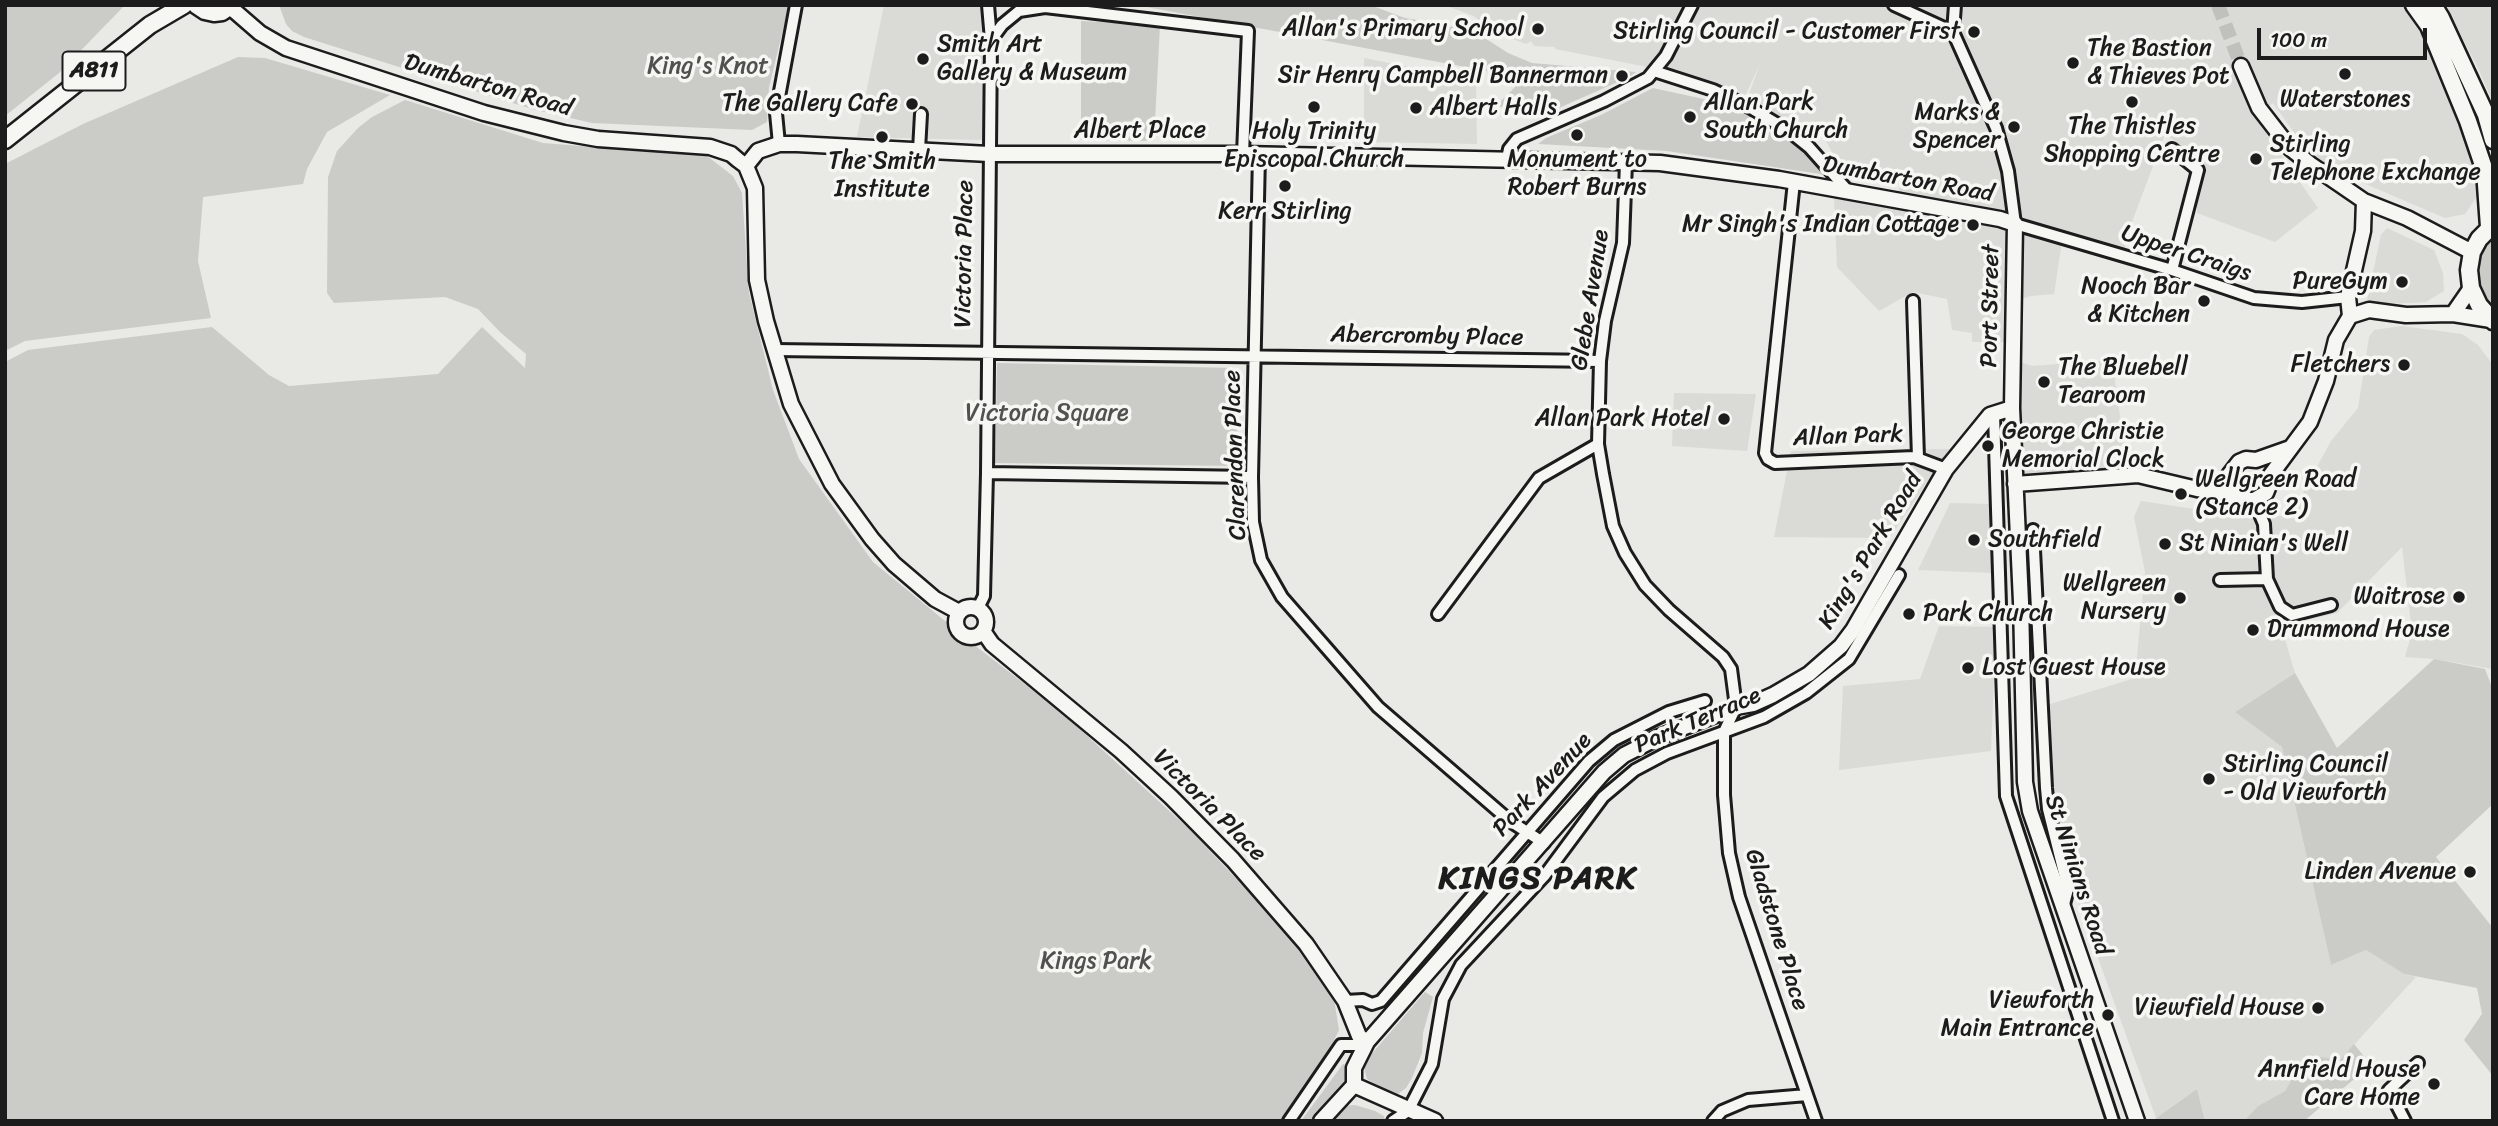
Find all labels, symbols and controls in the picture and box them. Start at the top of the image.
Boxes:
scale bar [2260,14,2430,58]
place label: Allan's Primary School [1282,15,1524,43]
place label: Stirling Council - Customer First [1613,18,1960,46]
marker: Allan's Primary School [1530,21,1546,37]
text: 100 m [2270,21,2327,59]
marker: Stirling Council - Customer First [1966,24,1982,40]
place label: Smith Art Gallery & Museum [937,31,1127,87]
place label: The Bastion & Thieves Pot [2087,35,2229,91]
street label: Dumbarton Road [401,48,575,124]
marker: Smith Art Gallery & Museum [915,51,931,67]
road number: A811 [62,52,126,90]
park label: King's Knot [647,53,769,81]
marker: The Bastion & Thieves Pot [2065,55,2081,71]
place label: Sir Henry Campbell Bannerman [1278,62,1608,90]
marker: Waterstones [2337,66,2353,82]
marker: Sir Henry Campbell Bannerman [1614,68,1630,84]
place label: Waterstones [2280,86,2410,114]
place label: Allan Park South Church [1704,89,1848,145]
place label: The Gallery Cafe [722,90,898,118]
place label: Albert Halls [1430,94,1557,122]
marker: The Thistles Shopping Centre [2124,94,2140,110]
marker: The Gallery Cafe [904,96,920,112]
marker: Holy Trinity Episcopal Church [1306,99,1322,115]
place label: Marks & Spencer [1913,99,2000,155]
marker: Albert Halls [1408,100,1424,116]
marker: Allan Park South Church [1682,109,1698,125]
place label: The Thistles Shopping Centre [2044,113,2220,169]
street label: Albert Place [1074,117,1206,145]
place label: Holy Trinity Episcopal Church [1224,118,1404,174]
marker: Marks & Spencer [2006,119,2022,135]
marker: Monument to Robert Burns [1569,127,1585,143]
marker: The Smith Institute [874,129,890,145]
place label: Stirling Telephone Exchange [2270,131,2481,187]
place label: Monument to Robert Burns [1507,146,1647,202]
place label: The Smith Institute [828,148,936,204]
street label: Dumbarton Road [1820,151,1996,209]
marker: Stirling Telephone Exchange [2248,151,2264,167]
marker: Kerr Stirling [1277,178,1293,194]
street label: Victoria Place [949,180,981,328]
place label: Kerr Stirling [1218,198,1352,226]
place label: Mr Singh's Indian Cottage [1682,211,1959,239]
marker: Mr Singh's Indian Cottage [1965,217,1981,233]
street label: Upper Craigs [2117,219,2255,289]
street label: Glebe Avenue [1566,228,1616,372]
street label: Port Street [1976,244,2006,368]
place label: PureGym [2293,268,2388,296]
place label: Nooch Bar & Kitchen [2081,273,2190,329]
marker: PureGym [2394,274,2410,290]
marker: Nooch Bar & Kitchen [2196,293,2212,309]
street label: Abercromby Place [1330,321,1524,353]
place label: Fletchers [2291,351,2390,379]
place label: The Bluebell Tearoom [2058,354,2188,410]
marker: Fletchers [2396,357,2412,373]
street label: Clarendon Place [1219,369,1253,541]
marker: The Bluebell Tearoom [2036,374,2052,390]
park label: Victoria Square [965,400,1129,428]
place label: Allan Park Hotel [1535,405,1710,433]
marker: Allan Park Hotel [1716,411,1732,427]
place label: George Christie Memorial Clock [2002,418,2165,474]
street label: Allan Park [1793,421,1903,453]
marker: George Christie Memorial Clock [1980,438,1996,454]
place label: Wellgreen Road (Stance 2) [2195,466,2356,522]
street label: King's Park Road [1813,467,1929,635]
marker: Wellgreen Road (Stance 2) [2173,486,2189,502]
place label: Southfield [1988,526,2100,554]
place label: St Ninian's Well [2179,530,2348,558]
marker: Southfield [1966,532,1982,548]
marker: St Ninian's Well [2157,536,2173,552]
place label: Wellgreen Nursery [2063,570,2166,626]
place label: Waitrose [2353,583,2445,611]
marker: Waitrose [2451,589,2467,605]
marker: Wellgreen Nursery [2172,590,2188,606]
place label: Park Church [1923,600,2053,628]
marker: Park Church [1901,606,1917,622]
place label: Drummond House [2267,616,2450,644]
marker: Drummond House [2245,622,2261,638]
place label: Lost Guest House [1982,654,2166,682]
marker: Lost Guest House [1960,660,1976,676]
street label: Park Terrace [1631,682,1765,760]
street label: Park Avenue [1487,727,1599,843]
street label: Victoria Place [1146,743,1272,869]
place label: Stirling Council - Old Viewforth [2223,751,2388,807]
marker: Stirling Council - Old Viewforth [2201,771,2217,787]
street label: St Ninians Road [2037,791,2117,959]
street label: Gladstone Place [1738,846,1814,1014]
place label: Linden Avenue [2304,858,2456,886]
district label: KINGS PARK [1440,861,1636,899]
marker: Linden Avenue [2462,864,2478,880]
park label: Kings Park [1040,948,1152,976]
place label: Viewforth Main Entrance [1941,987,2094,1043]
place label: Viewfield House [2134,994,2304,1022]
marker: Viewfield House [2310,1000,2326,1016]
marker: Viewforth Main Entrance [2100,1007,2116,1023]
place label: Annfield House Care Home [2258,1056,2420,1112]
marker: Annfield House Care Home [2426,1076,2442,1092]

